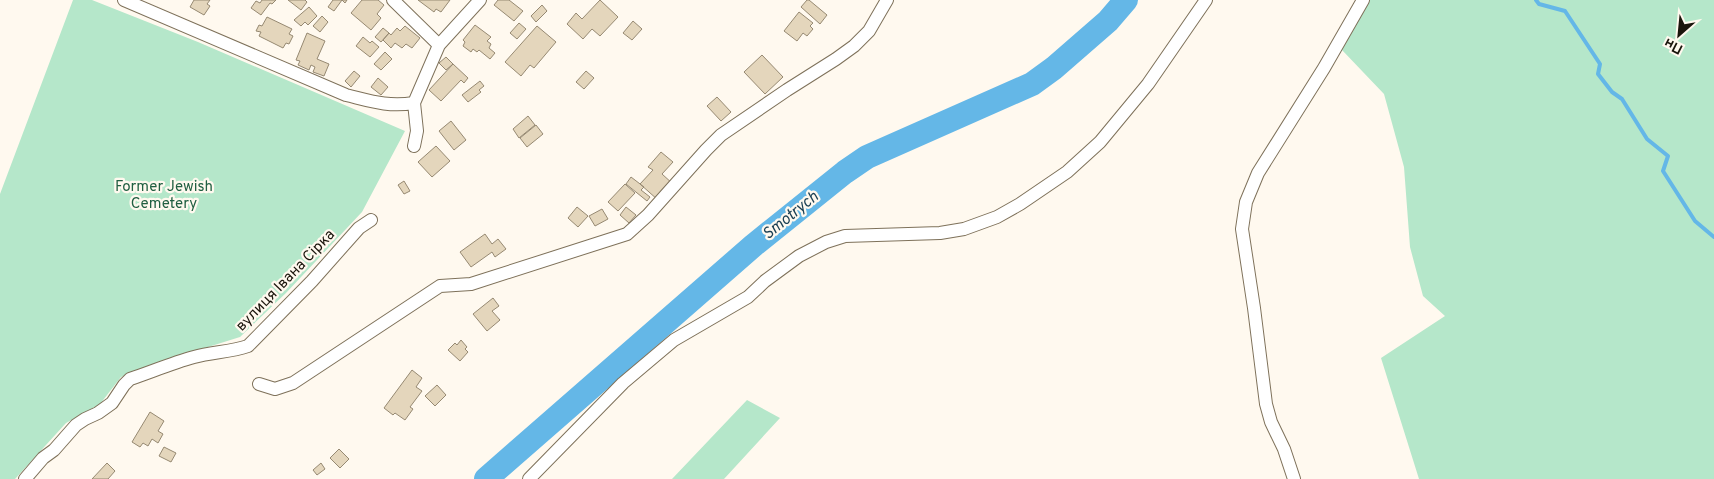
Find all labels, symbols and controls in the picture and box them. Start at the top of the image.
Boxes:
north arrow [1654,10,1704,60]
text: Пн [1662,33,1686,57]
park label: Former Jewish Cemetery [115,178,213,214]
water label: Smotrych [759,187,823,245]
street label: вулиця Івана Сірка [232,226,340,336]

